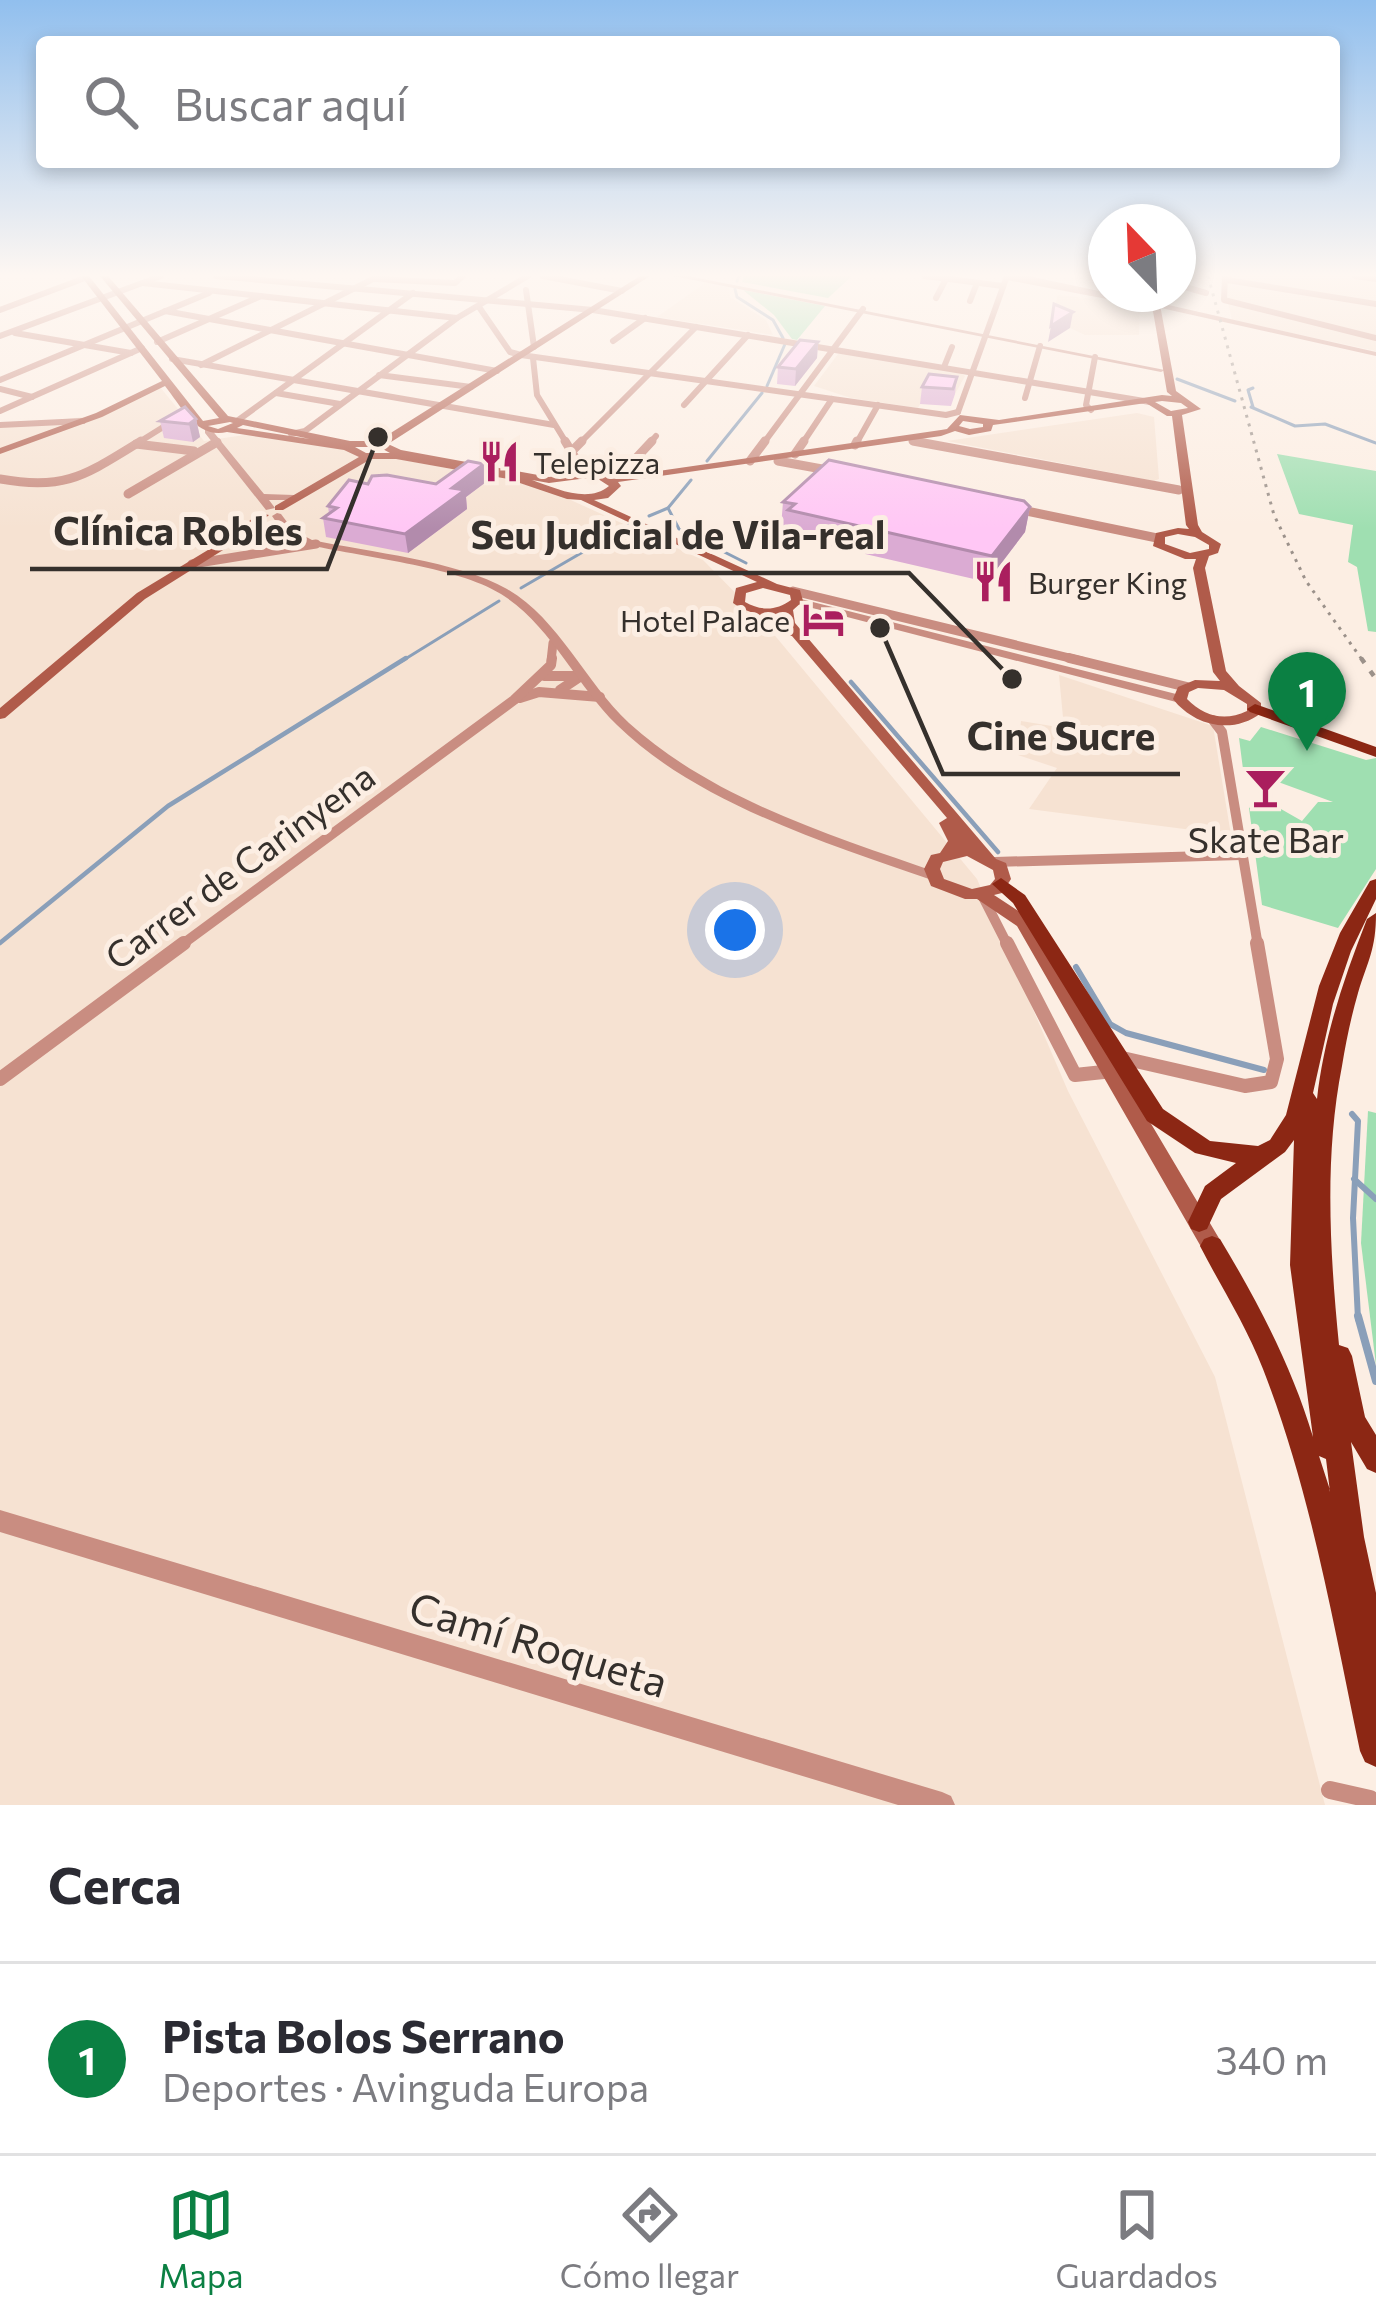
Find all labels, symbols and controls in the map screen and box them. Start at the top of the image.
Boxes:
search box [36,36,1340,168]
icon: search [78,69,144,135]
text: Buscar aquí [174,75,408,130]
north arrow [1088,204,1196,312]
restaurant icon: Telepizza [476,438,522,484]
place label: Telepizza [533,443,660,480]
callout: Clínica Robles [30,494,327,569]
callout: Seu Judicial de Vila-real [447,498,909,573]
text: Clínica Robles [53,505,303,553]
text: Seu Judicial de Vila-real [471,509,885,557]
restaurant icon: Burger King [971,558,1017,604]
place label: Burger King [1028,563,1187,600]
hotel icon: Hotel Palace [801,596,847,642]
place label: Hotel Palace [620,601,790,638]
pin: 1 [1268,652,1346,751]
callout: Cine Sucre [943,699,1180,774]
text: Cine Sucre [967,710,1155,758]
street label: Carrer de Carinyena [96,752,382,978]
bar icon: Skate Bar [1243,765,1289,811]
place label: Skate Bar [1188,816,1344,860]
your location [705,900,765,960]
street label: Camí Roqueta [404,1579,674,1707]
text: Cerca [48,1852,182,1915]
text: Pista Bolos Serrano [162,2007,565,2062]
text: 1 [78,2035,96,2083]
text: 340 m [1215,2035,1328,2083]
text: Deportes · Avinguda Europa [162,2062,649,2110]
tab: Mapa [158,2182,243,2295]
tab: Cómo llegar [560,2182,739,2295]
tab: Guardados [1056,2182,1218,2295]

